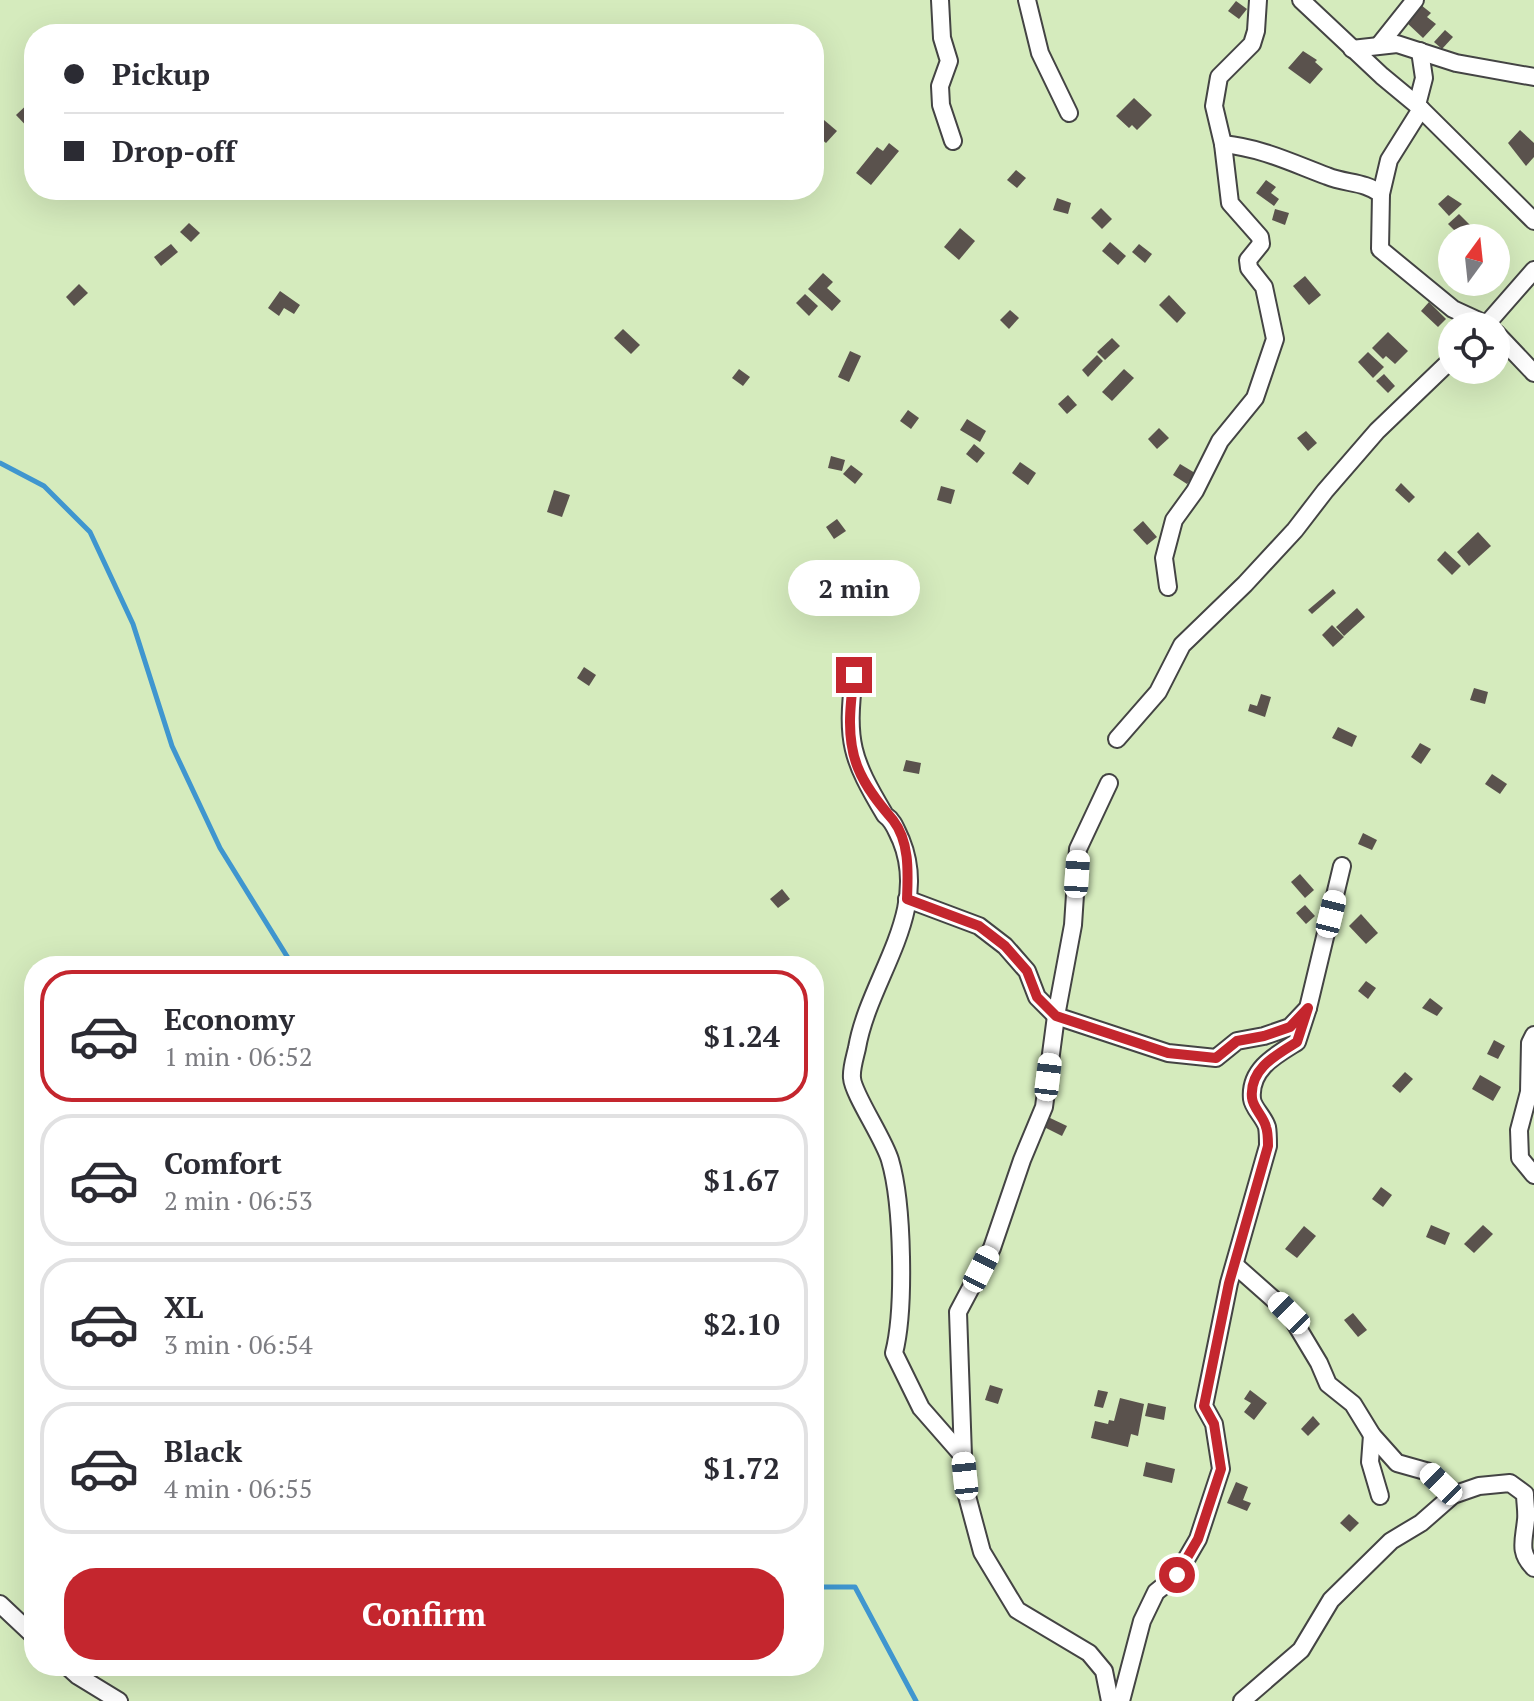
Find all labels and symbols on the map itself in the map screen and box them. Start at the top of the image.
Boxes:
north arrow [1438,224,1510,296]
callout: 2 min [788,559,920,615]
route end [836,657,872,693]
car [1063,849,1091,899]
car [1314,888,1348,940]
car [1033,1052,1063,1102]
car [959,1242,1003,1296]
car [1264,1288,1314,1338]
car [951,1451,979,1501]
car [1415,1459,1467,1509]
route start [1159,1557,1195,1593]

